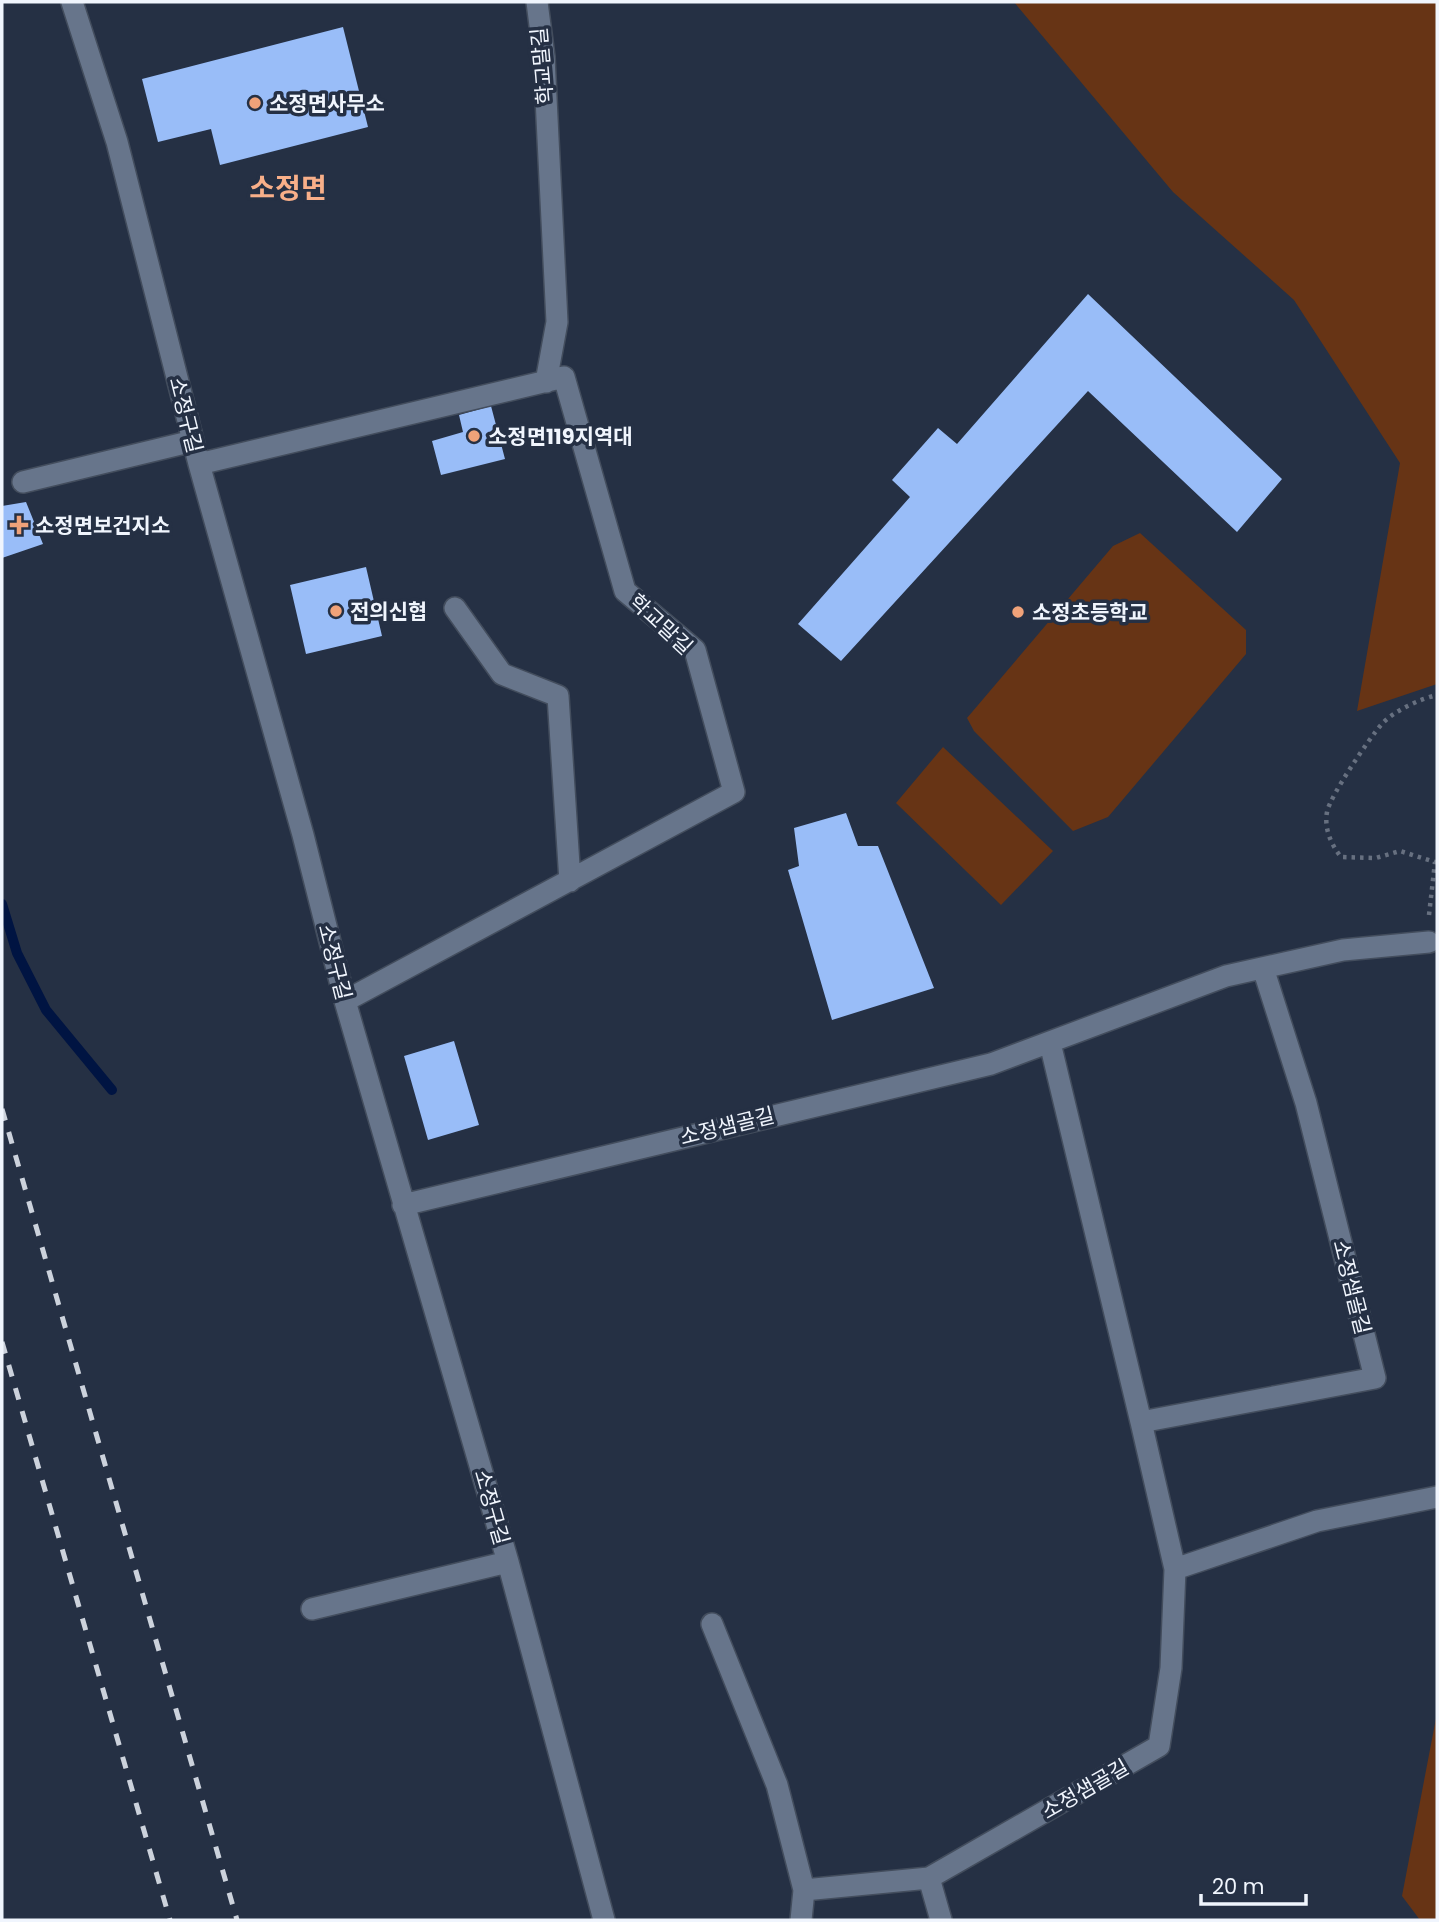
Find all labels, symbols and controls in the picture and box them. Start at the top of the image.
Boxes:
street label: 학교말길 [524,26,560,106]
place label: 소정면사무소 [269,89,385,118]
marker: 소정면사무소 [247,95,263,111]
district label: 소정면 [249,169,327,208]
street label: 소정구길 [163,374,209,456]
place label: 소정면119지역대 [488,422,633,451]
marker: 소정면119지역대 [466,428,482,444]
place label: 소정면보건지소 [35,511,170,540]
marker: 소정면보건지소 [9,515,29,535]
street label: 학교말길 [623,587,699,661]
place label: 전의신협 [350,597,427,626]
place label: 소정초등학교 [1032,598,1148,627]
marker: 전의신협 [328,603,344,619]
marker: 소정초등학교 [1010,604,1026,620]
street label: 소정구길 [312,921,358,1003]
street label: 소정샘골길 [677,1100,777,1152]
street label: 소정샘골길 [1326,1237,1378,1337]
street label: 소정구길 [467,1466,517,1548]
street label: 소정샘골길 [1036,1752,1134,1826]
scale bar [1201,1862,1306,1906]
text: 20 m [1212,1872,1265,1901]

